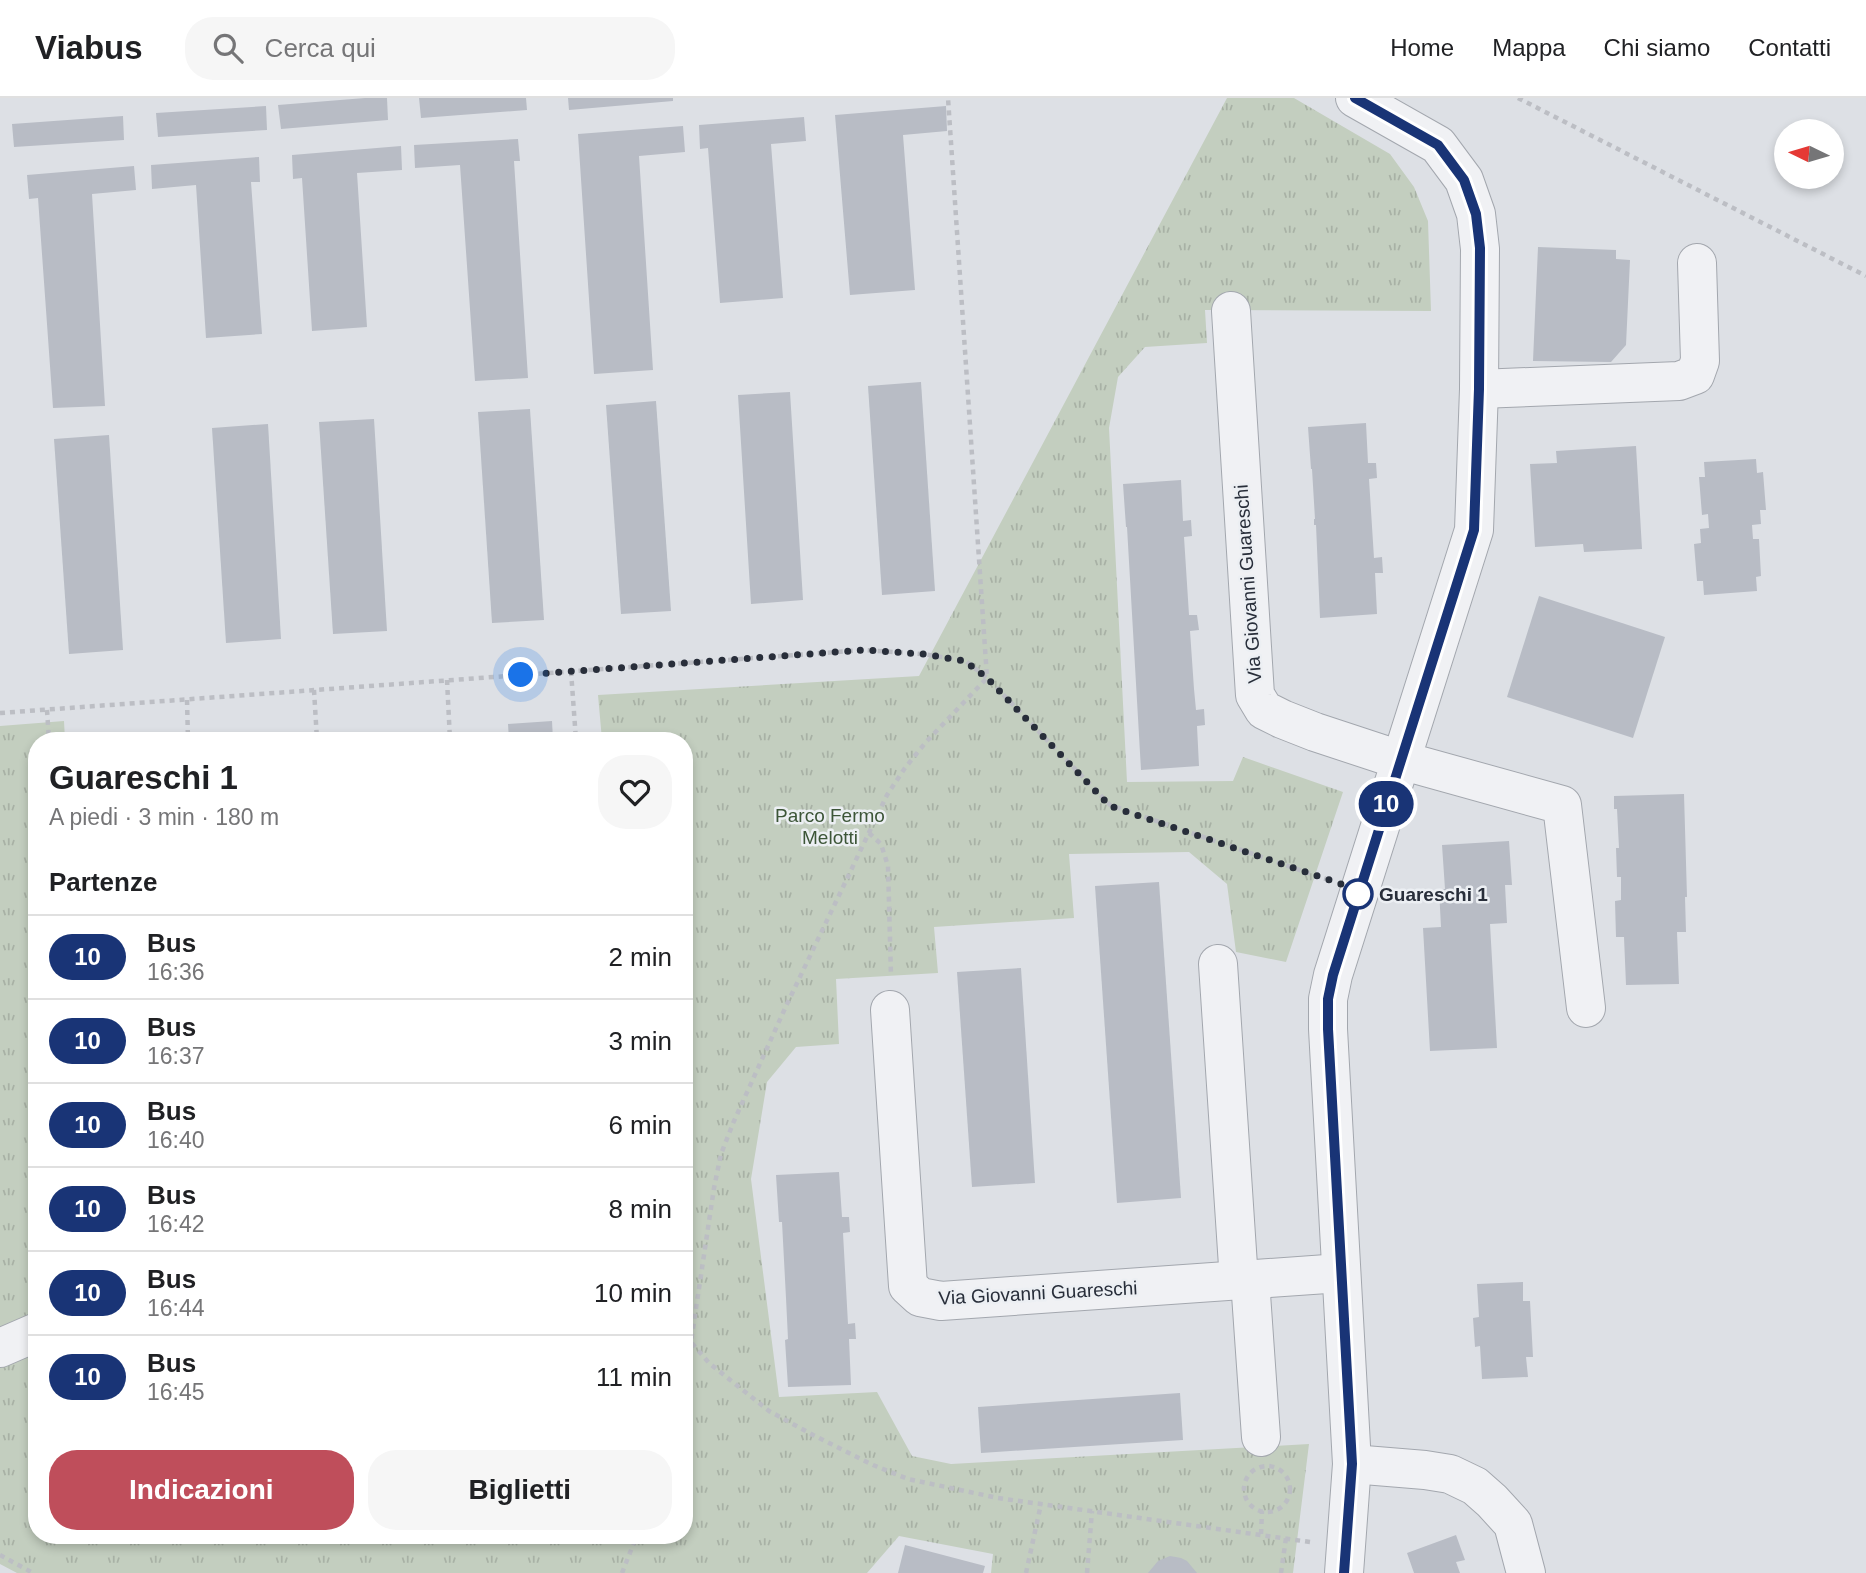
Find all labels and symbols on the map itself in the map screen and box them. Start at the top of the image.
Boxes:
north arrow [1774,119,1844,189]
street label: Via Giovanni Guareschi [1231,484,1265,684]
your location [503,657,538,692]
line badge: 10 [1354,781,1418,827]
park label: Parco Fermo Melotti [775,805,885,848]
marker: Guareschi 1 [1343,879,1373,909]
place label: Guareschi 1 [1379,884,1488,905]
street label: Via Giovanni Guareschi [938,1277,1138,1309]

